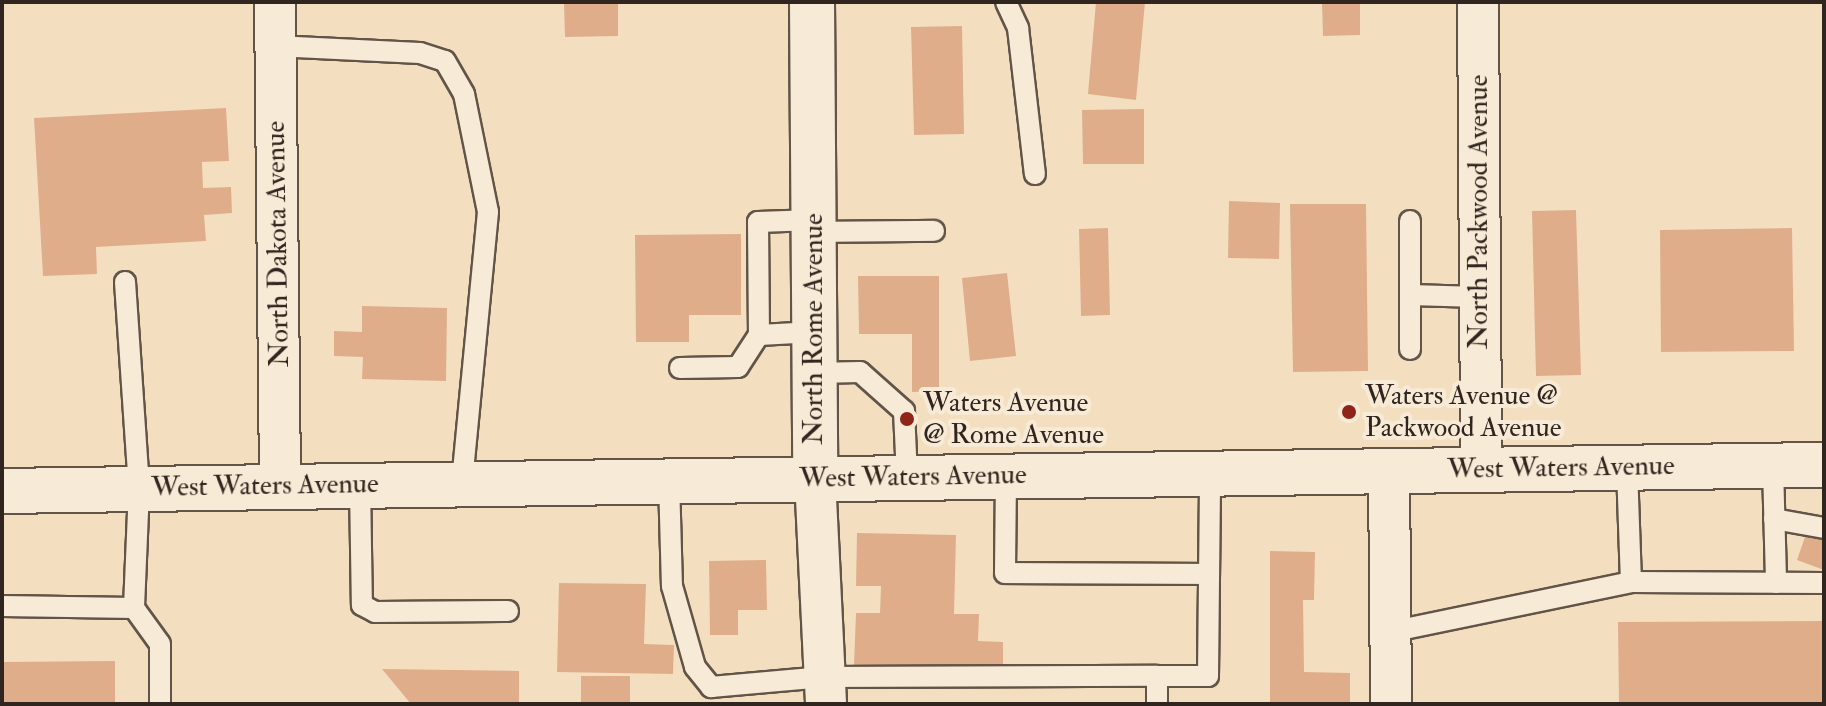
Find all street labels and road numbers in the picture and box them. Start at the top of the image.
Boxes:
street label: North Packwood Avenue [1462,75,1496,349]
street label: North Dakota Avenue [259,121,297,367]
street label: North Rome Avenue [797,213,831,445]
street label: West Waters Avenue [1447,449,1675,487]
street label: West Waters Avenue [799,458,1027,496]
street label: West Waters Avenue [151,467,379,505]

